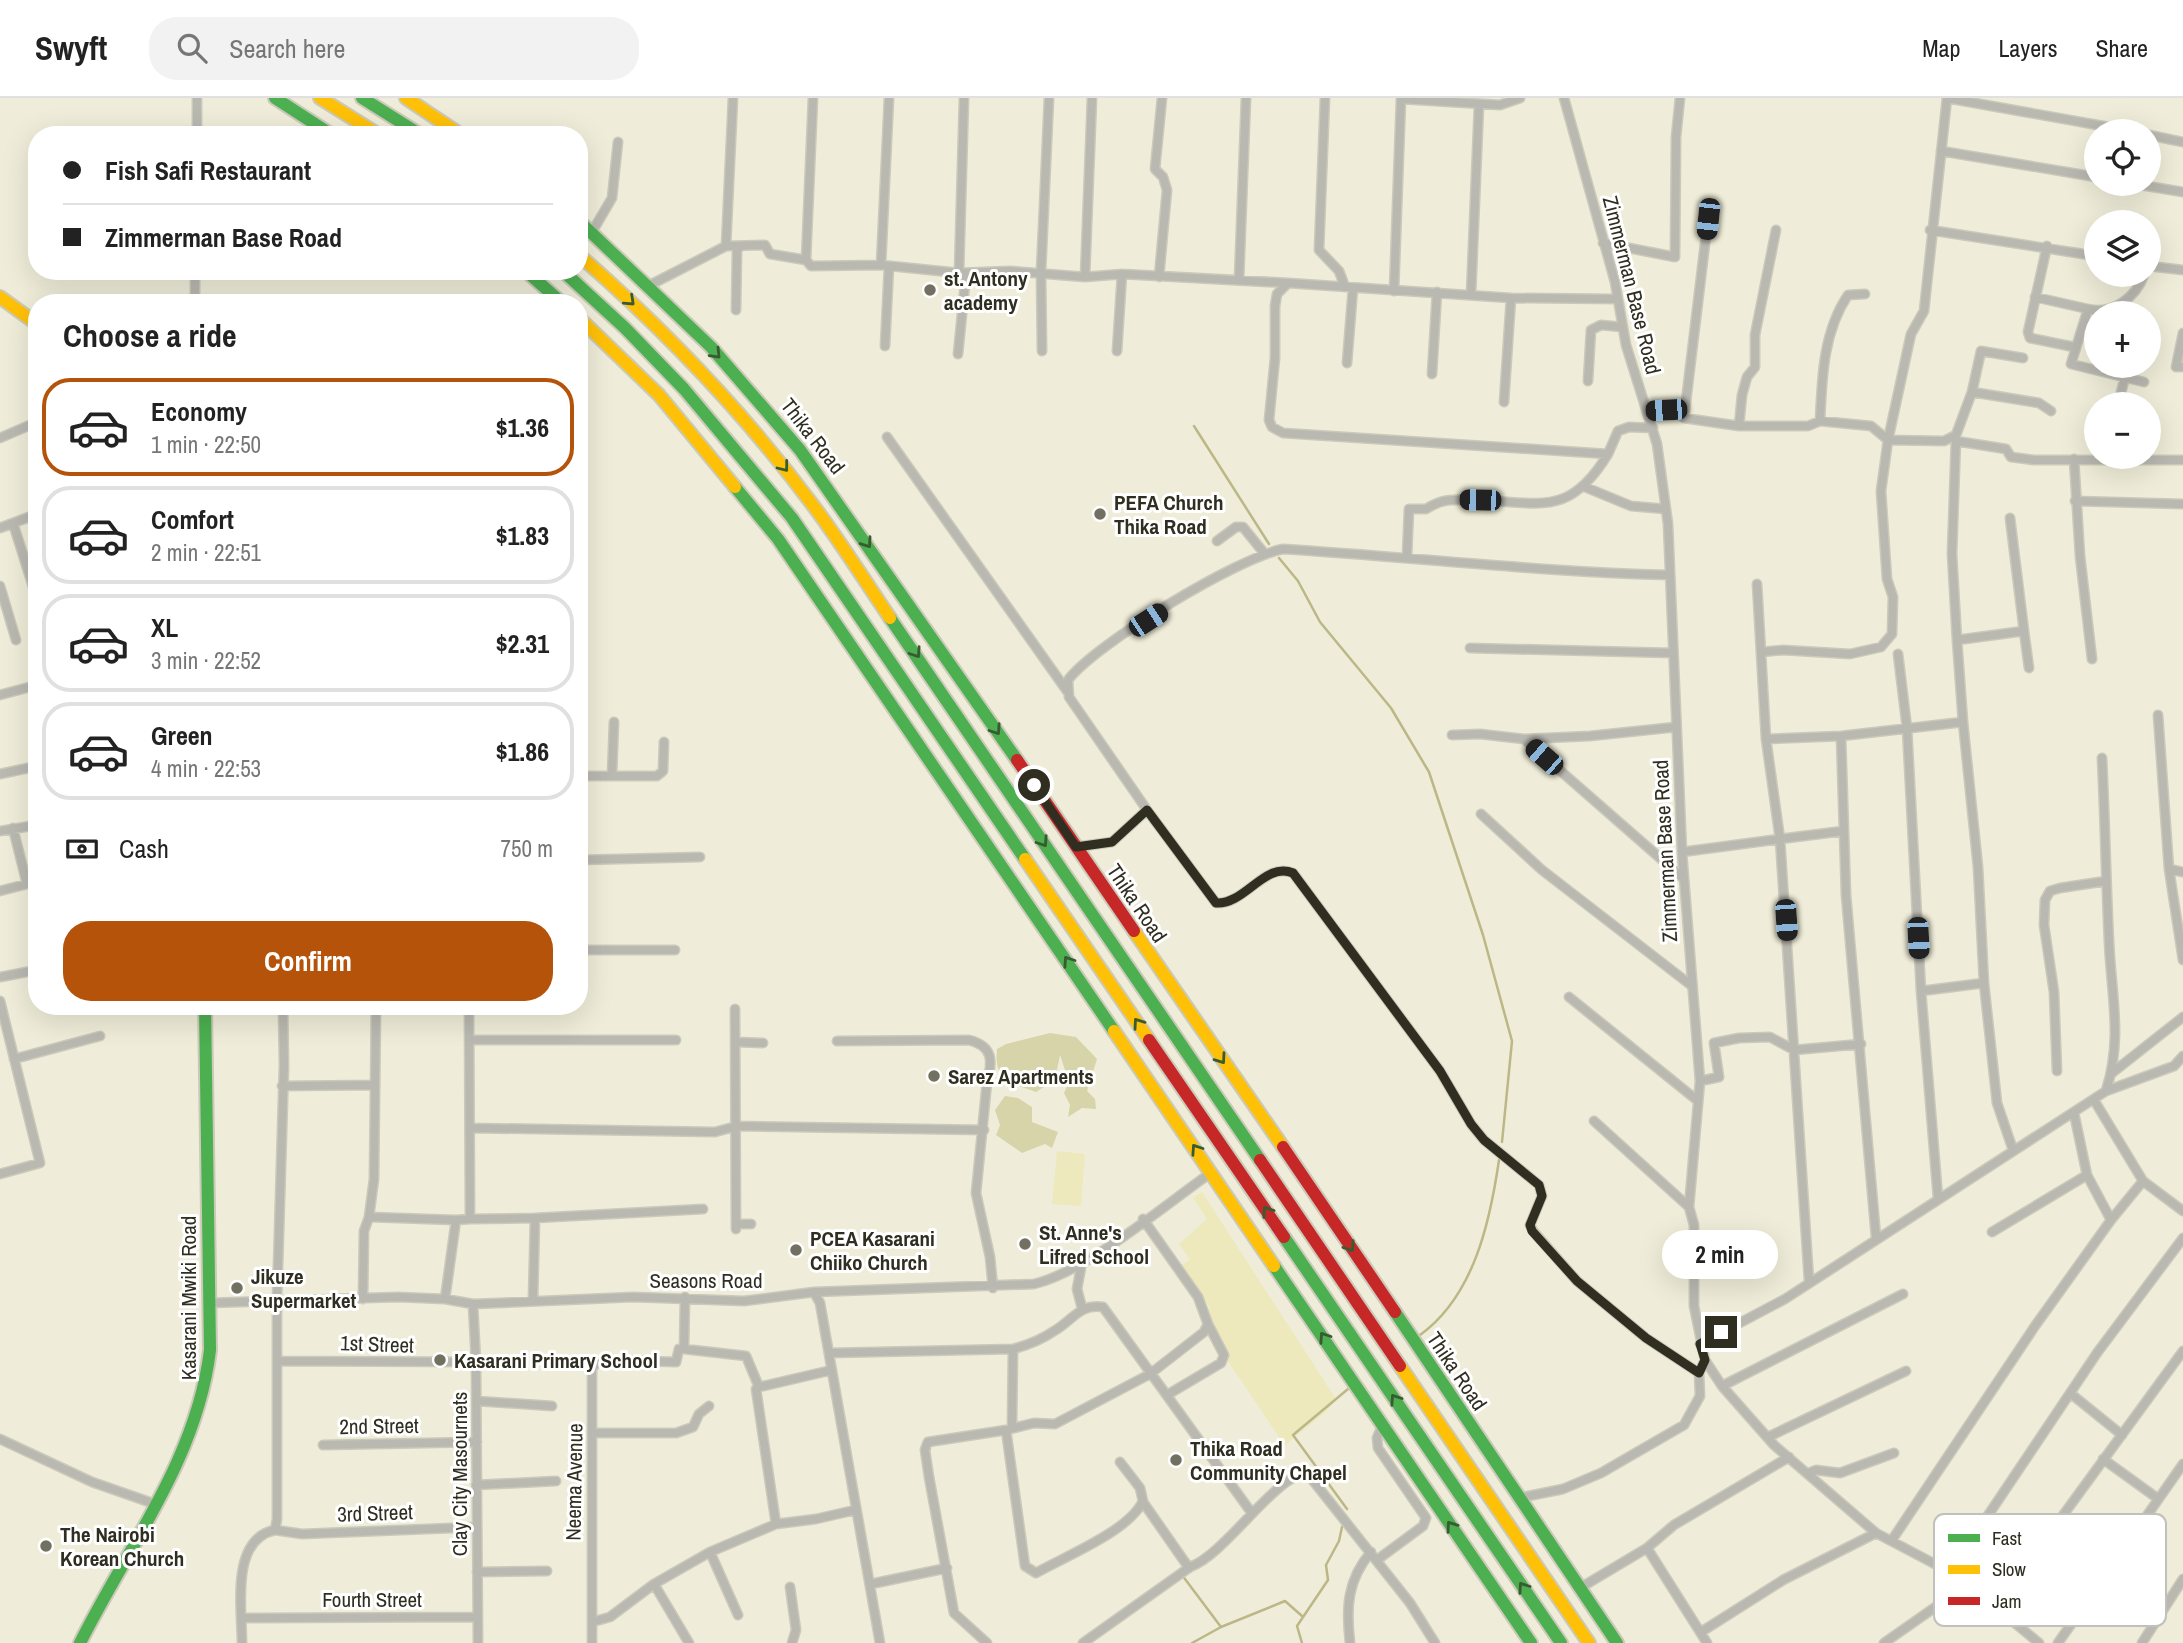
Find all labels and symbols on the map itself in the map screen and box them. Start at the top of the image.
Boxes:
street label: Zimmerman Base Road [1596,193,1668,377]
car [1696,197,1721,241]
place label: st. Antony academy [944,264,1028,317]
marker: st. Antony academy [922,282,938,298]
one-way arrow [622,292,635,305]
one-way arrow [708,346,721,359]
street label: Thika Road [774,392,852,480]
car [1645,398,1688,422]
one-way arrow [776,460,789,472]
place label: PEFA Church Thika Road [1114,488,1223,541]
car [1459,489,1502,511]
marker: PEFA Church Thika Road [1092,506,1108,522]
one-way arrow [859,535,872,548]
car [1125,600,1172,640]
one-way arrow [907,645,920,658]
one-way arrow [988,722,1000,735]
car [1522,735,1567,779]
street label: Zimmerman Base Road [1646,759,1684,943]
route start [1018,769,1050,801]
one-way arrow [1035,834,1048,847]
street label: Thika Road [1100,858,1174,948]
car [1775,898,1798,942]
car [1907,916,1930,960]
one-way arrow [1064,956,1076,969]
one-way arrow [1133,1017,1146,1030]
one-way arrow [1213,1051,1225,1064]
place label: Sarez Apartments [948,1062,1094,1091]
marker: Sarez Apartments [926,1068,942,1084]
one-way arrow [1192,1144,1204,1157]
one-way arrow [1262,1205,1275,1218]
street label: Kasarani Mwiki Road [174,1216,203,1380]
place label: St. Anne's Lifred School [1039,1218,1149,1271]
place label: PCEA Kasarani Chiiko Church [810,1224,935,1277]
callout: 2 min [1663,1230,1779,1280]
marker: St. Anne's Lifred School [1017,1236,1033,1252]
one-way arrow [1342,1239,1355,1252]
marker: PCEA Kasarani Chiiko Church [788,1242,804,1258]
place label: Jikuze Supermarket [251,1262,357,1315]
street label: Seasons Road [650,1266,762,1295]
marker: Jikuze Supermarket [229,1280,245,1296]
route end [1705,1316,1737,1348]
street label: Thika Road [1420,1326,1494,1416]
street label: 1st Street [340,1328,415,1360]
one-way arrow [1319,1332,1332,1345]
place label: Kasarani Primary School [454,1346,658,1375]
marker: Kasarani Primary School [432,1352,448,1368]
street label: Clay City Masournets [445,1392,474,1556]
one-way arrow [1390,1393,1403,1406]
street label: 2nd Street [339,1411,419,1441]
street label: Neema Avenue [558,1423,590,1541]
place label: Thika Road Community Chapel [1190,1434,1347,1487]
marker: Thika Road Community Chapel [1168,1452,1184,1468]
street label: 3rd Street [337,1497,414,1529]
legend [1934,1514,2166,1626]
place label: The Nairobi Korean Church [60,1520,184,1573]
one-way arrow [1447,1521,1459,1534]
text: Fast [1992,1525,2022,1551]
marker: The Nairobi Korean Church [38,1538,54,1554]
text: Slow [1992,1556,2027,1582]
one-way arrow [1518,1581,1531,1594]
street label: Fourth Street [322,1585,422,1614]
text: Jam [1992,1588,2021,1614]

